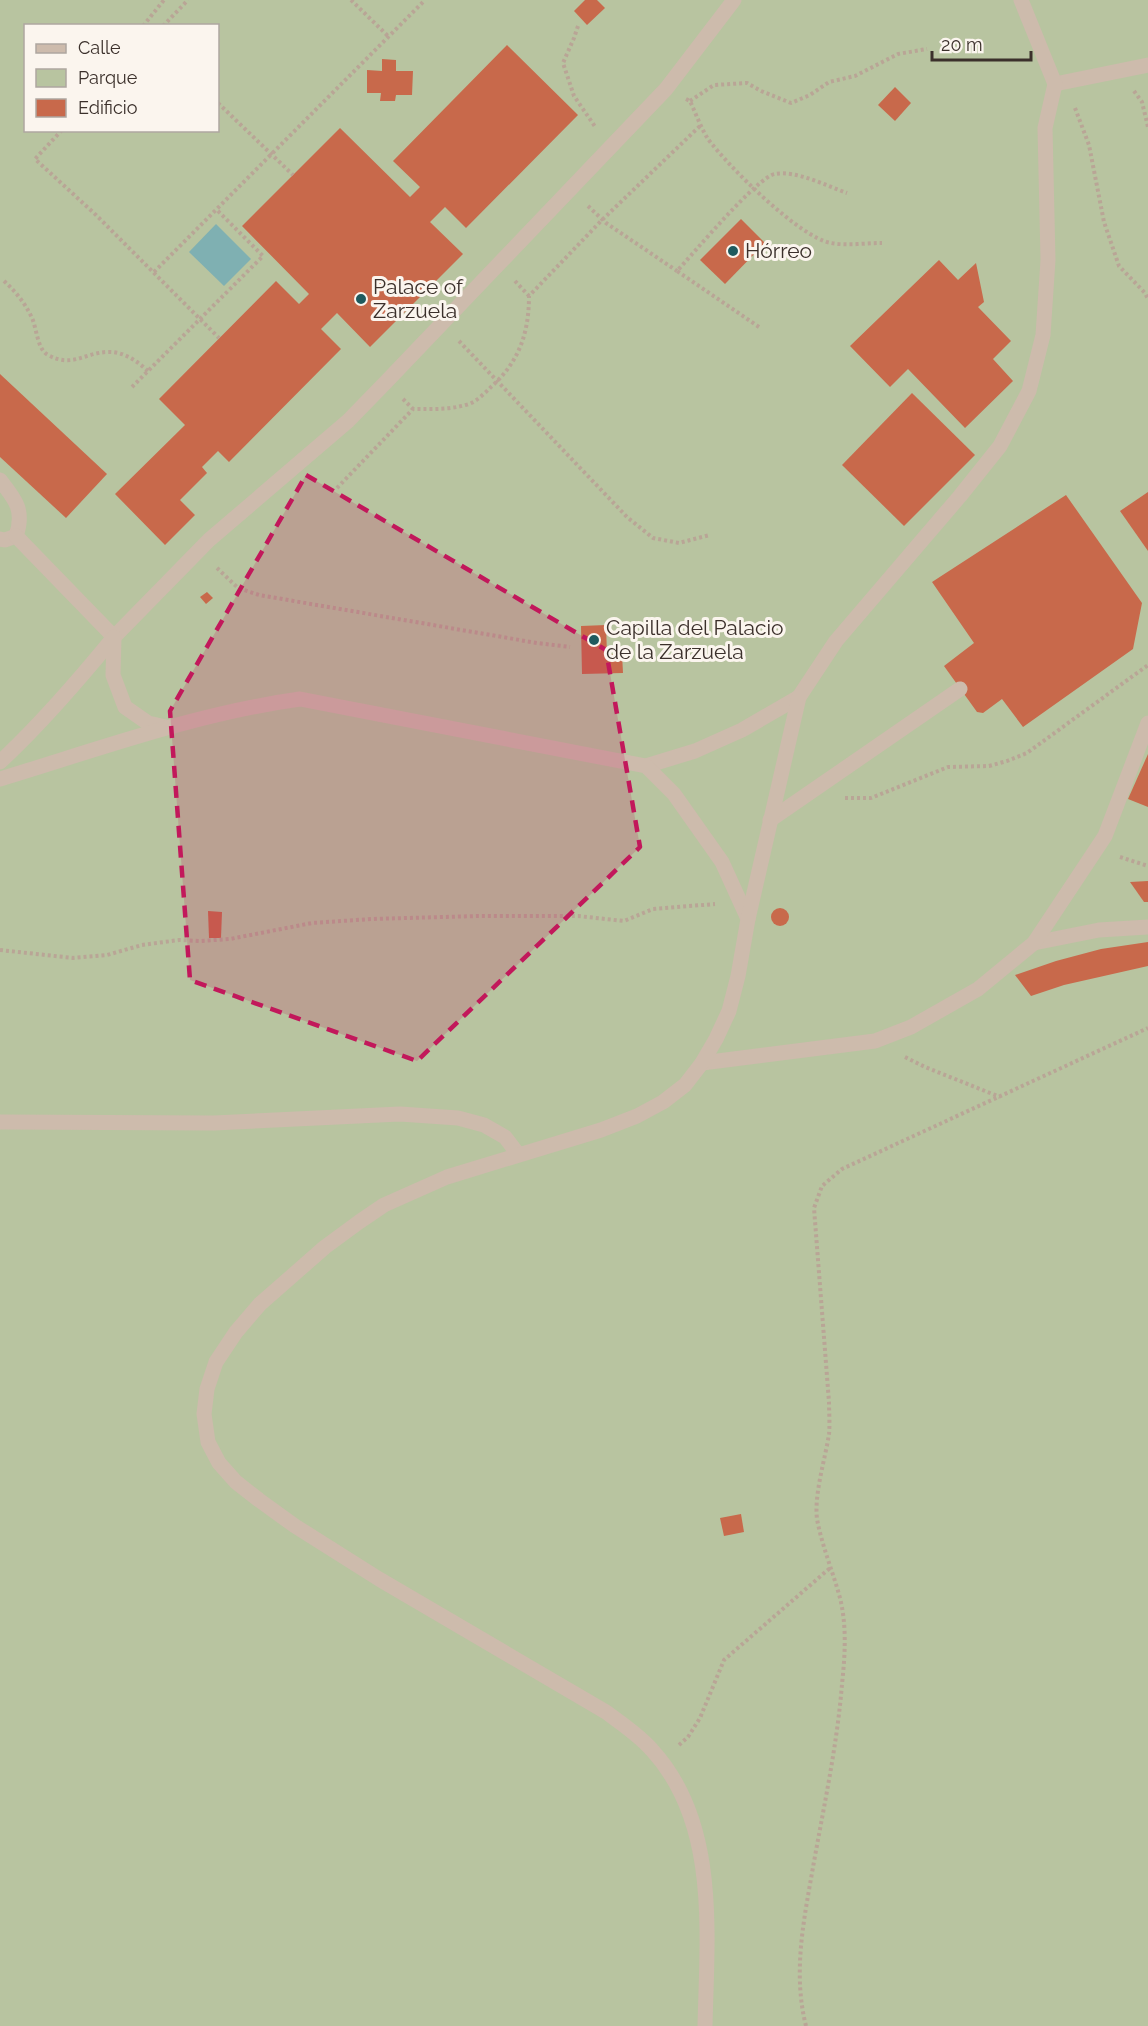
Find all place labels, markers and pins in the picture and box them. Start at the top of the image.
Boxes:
place label: Hórreo [745,238,812,263]
marker: Hórreo [726,244,740,258]
place label: Palace of Zarzuela [373,274,464,323]
marker: Palace of Zarzuela [354,292,368,306]
place label: Capilla del Palacio de la Zarzuela [606,615,784,664]
marker: Capilla del Palacio de la Zarzuela [587,633,601,647]

